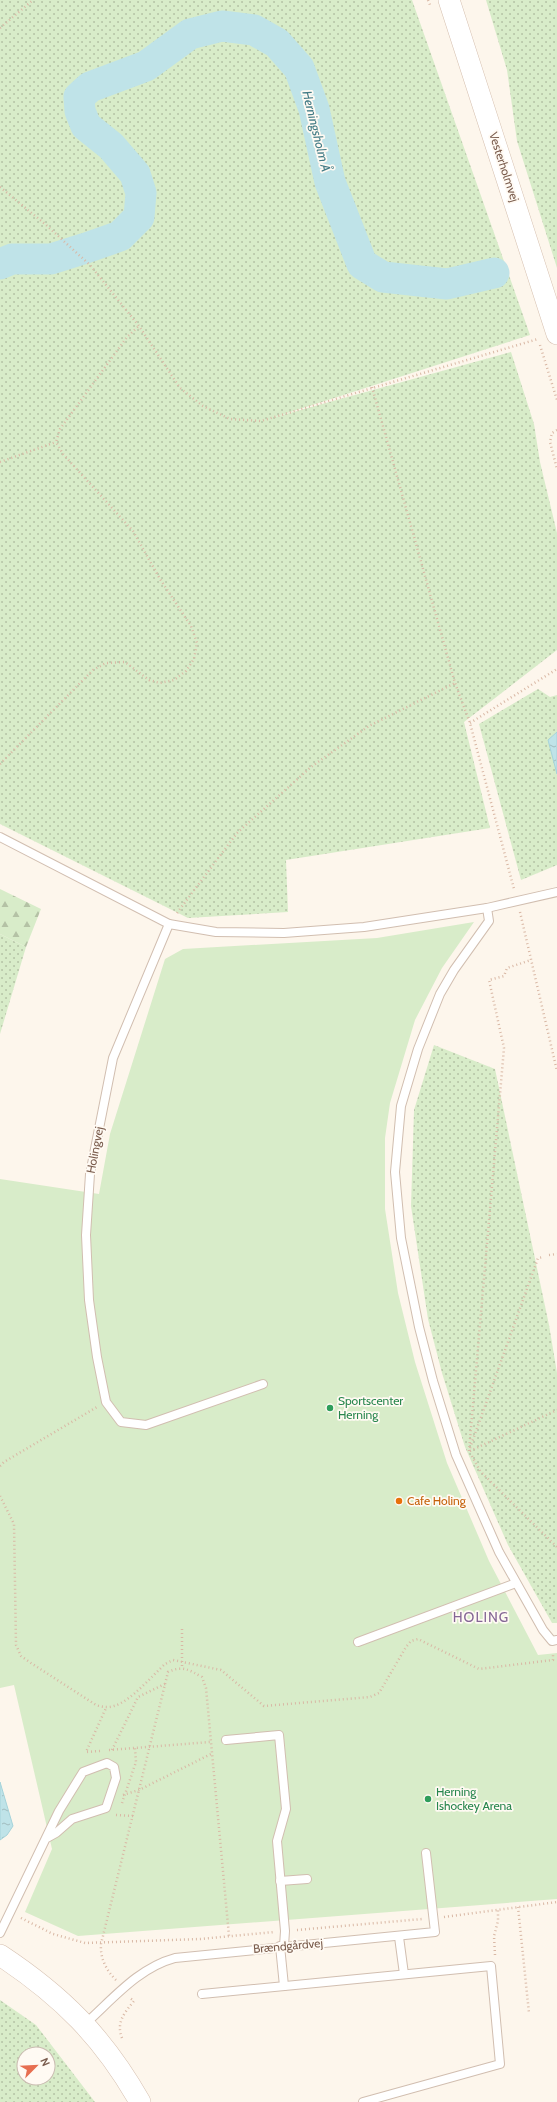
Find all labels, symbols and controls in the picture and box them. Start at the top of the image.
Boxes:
water label: Herningsholm Å [299,89,336,173]
street label: Vesterholmvej [486,130,523,204]
street label: Holingvej [83,1125,106,1175]
place label: Sportscenter Herning [338,1393,403,1422]
marker: Sportscenter Herning [325,1403,335,1413]
place label: Cafe Holing [407,1493,467,1508]
marker: Cafe Holing [394,1496,404,1506]
district label: HOLING [453,1608,509,1626]
place label: Herning Ishockey Arena [436,1784,512,1813]
marker: Herning Ishockey Arena [423,1794,433,1804]
street label: Brændgårdvej [252,1935,324,1956]
north arrow [16,2046,56,2086]
text: N [37,2056,53,2068]

